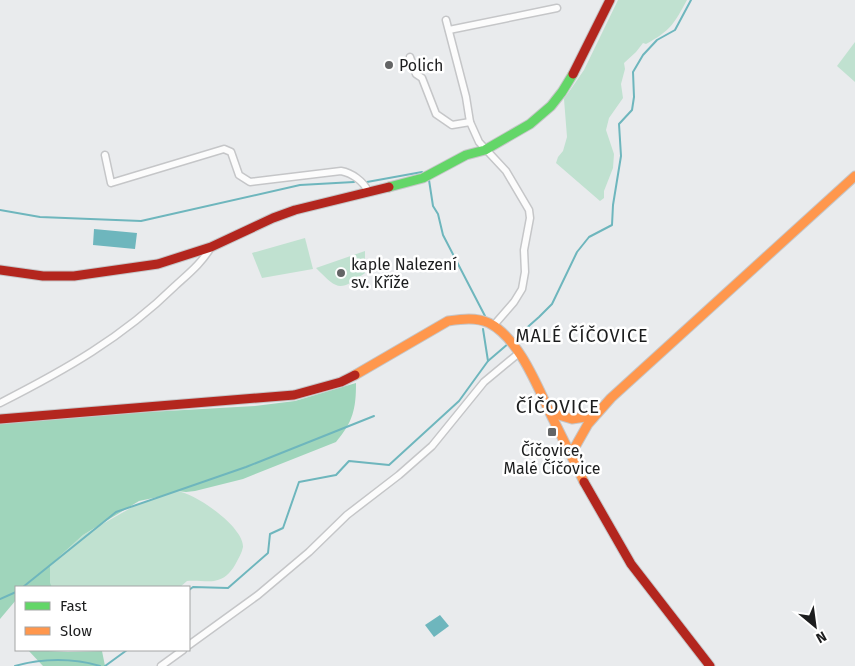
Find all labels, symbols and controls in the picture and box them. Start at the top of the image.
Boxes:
place label: Polich [399,56,443,75]
marker: Polich [383,59,395,71]
place label: kaple Nalezení sv. Kříže [351,255,457,292]
marker: kaple Nalezení sv. Kříže [335,267,347,279]
district label: MALÉ ČÍČOVICE [515,324,649,347]
district label: ČÍČOVICE [516,395,600,418]
marker: Číčovice, Malé Číčovice [546,426,558,438]
place label: Číčovice, Malé Číčovice [503,440,601,478]
legend [15,586,190,651]
text: Fast [60,597,87,615]
north arrow [790,601,840,651]
text: Slow [60,622,92,640]
text: N [813,627,829,647]

